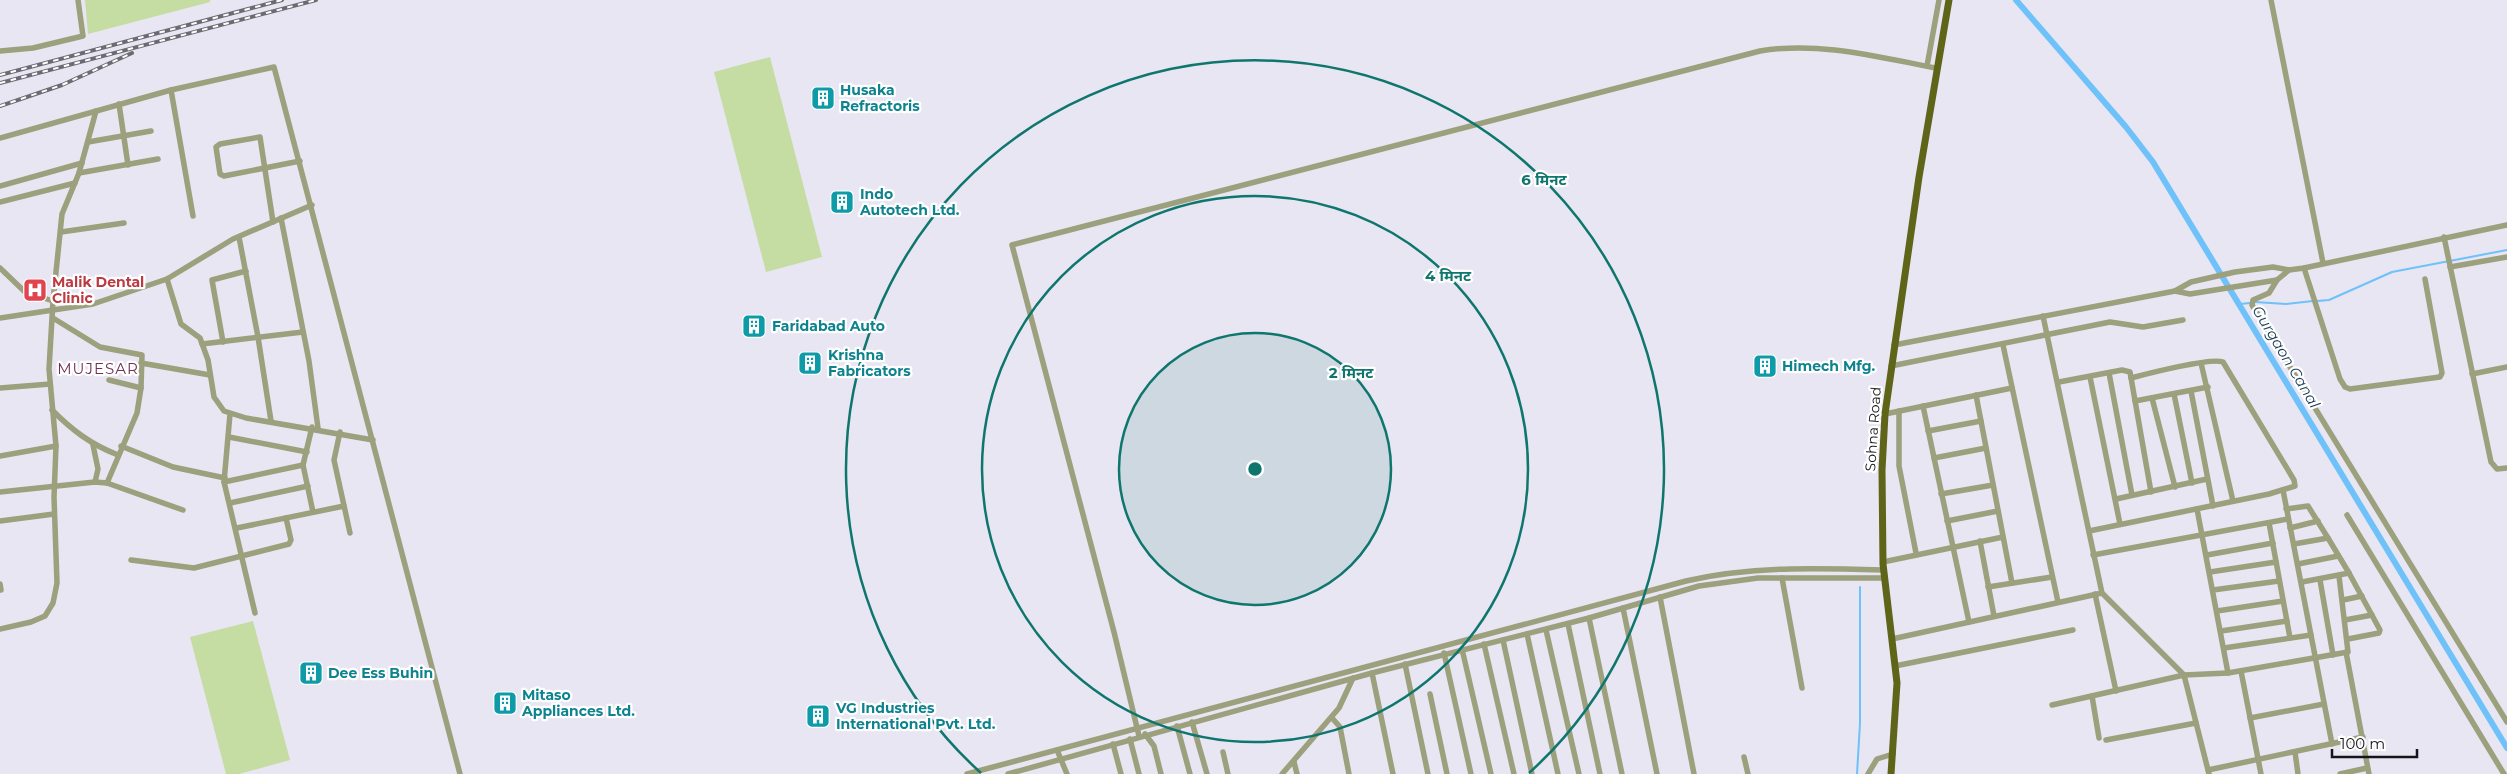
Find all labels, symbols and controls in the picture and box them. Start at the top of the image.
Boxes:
place label: Husaka Refractoris [840,81,920,115]
building icon: Husaka Refractoris [810,85,836,111]
text: 6 मिनट [1521,170,1568,189]
place label: Indo Autotech Ltd. [859,185,960,219]
building icon: Indo Autotech Ltd. [829,189,855,215]
text: 4 मिनट [1425,266,1472,285]
place label: Malik Dental Clinic [52,273,144,307]
hospital icon: Malik Dental Clinic [22,277,48,303]
water label: Gurgaon Canal [2248,302,2325,412]
building icon: Faridabad Auto [741,313,767,339]
place label: Faridabad Auto [772,317,885,335]
place label: Krishna Fabricators [828,346,911,380]
building icon: Krishna Fabricators [797,350,823,376]
building icon: Himech Mfg. [1752,353,1778,379]
place label: Himech Mfg. [1782,357,1875,375]
district label: MUJESAR [57,359,139,378]
text: 2 मिनट [1329,363,1374,382]
street label: Sohna Road [1861,386,1885,472]
centre of rings [1246,460,1264,478]
building icon: Dee Ess Buhin [298,660,324,686]
place label: Dee Ess Buhin [328,664,433,682]
place label: Mitaso Appliances Ltd. [521,686,635,720]
building icon: Mitaso Appliances Ltd. [492,690,518,716]
place label: VG Industries International Pvt. Ltd. [835,699,996,733]
building icon: VG Industries International Pvt. Ltd. [805,703,831,729]
scale bar [2332,726,2417,758]
text: 100 m [2340,734,2385,753]

